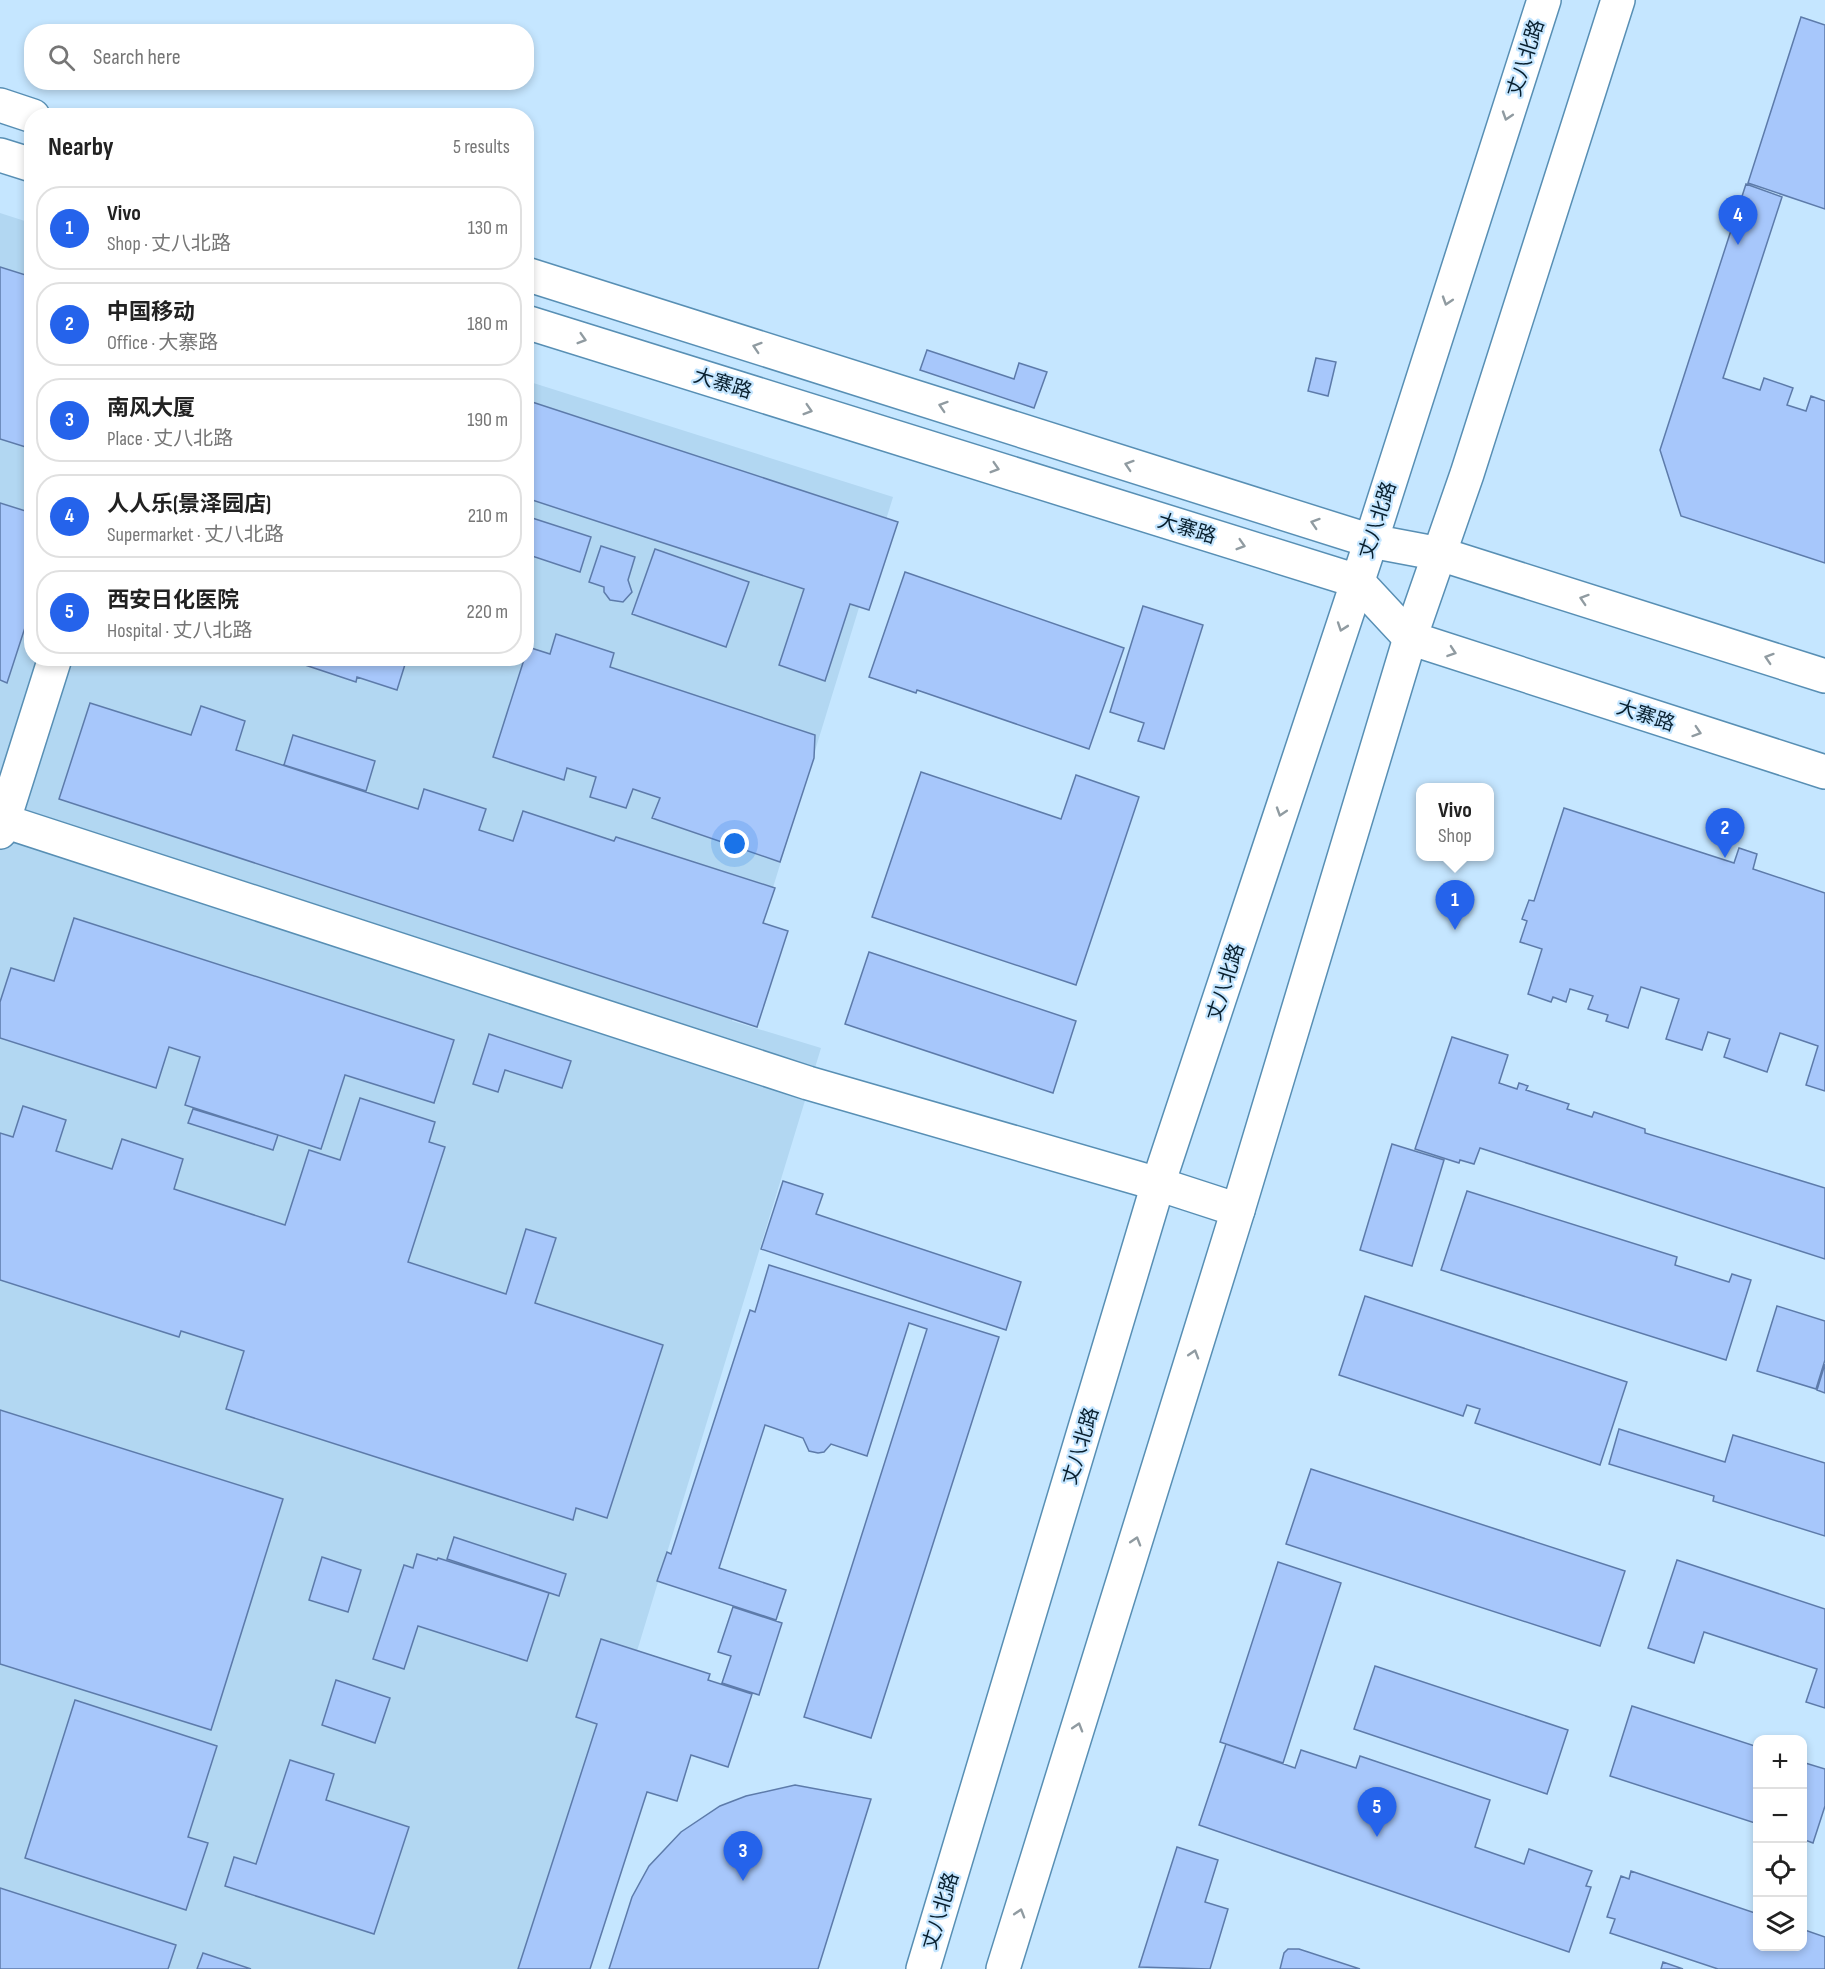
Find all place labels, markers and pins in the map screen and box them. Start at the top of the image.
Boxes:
pin: 4 [1718,196,1758,245]
pin: 2 [1706,808,1744,858]
pin: 1 [1436,880,1474,930]
pin: 5 [1358,1788,1396,1837]
pin: 3 [724,1832,762,1881]

